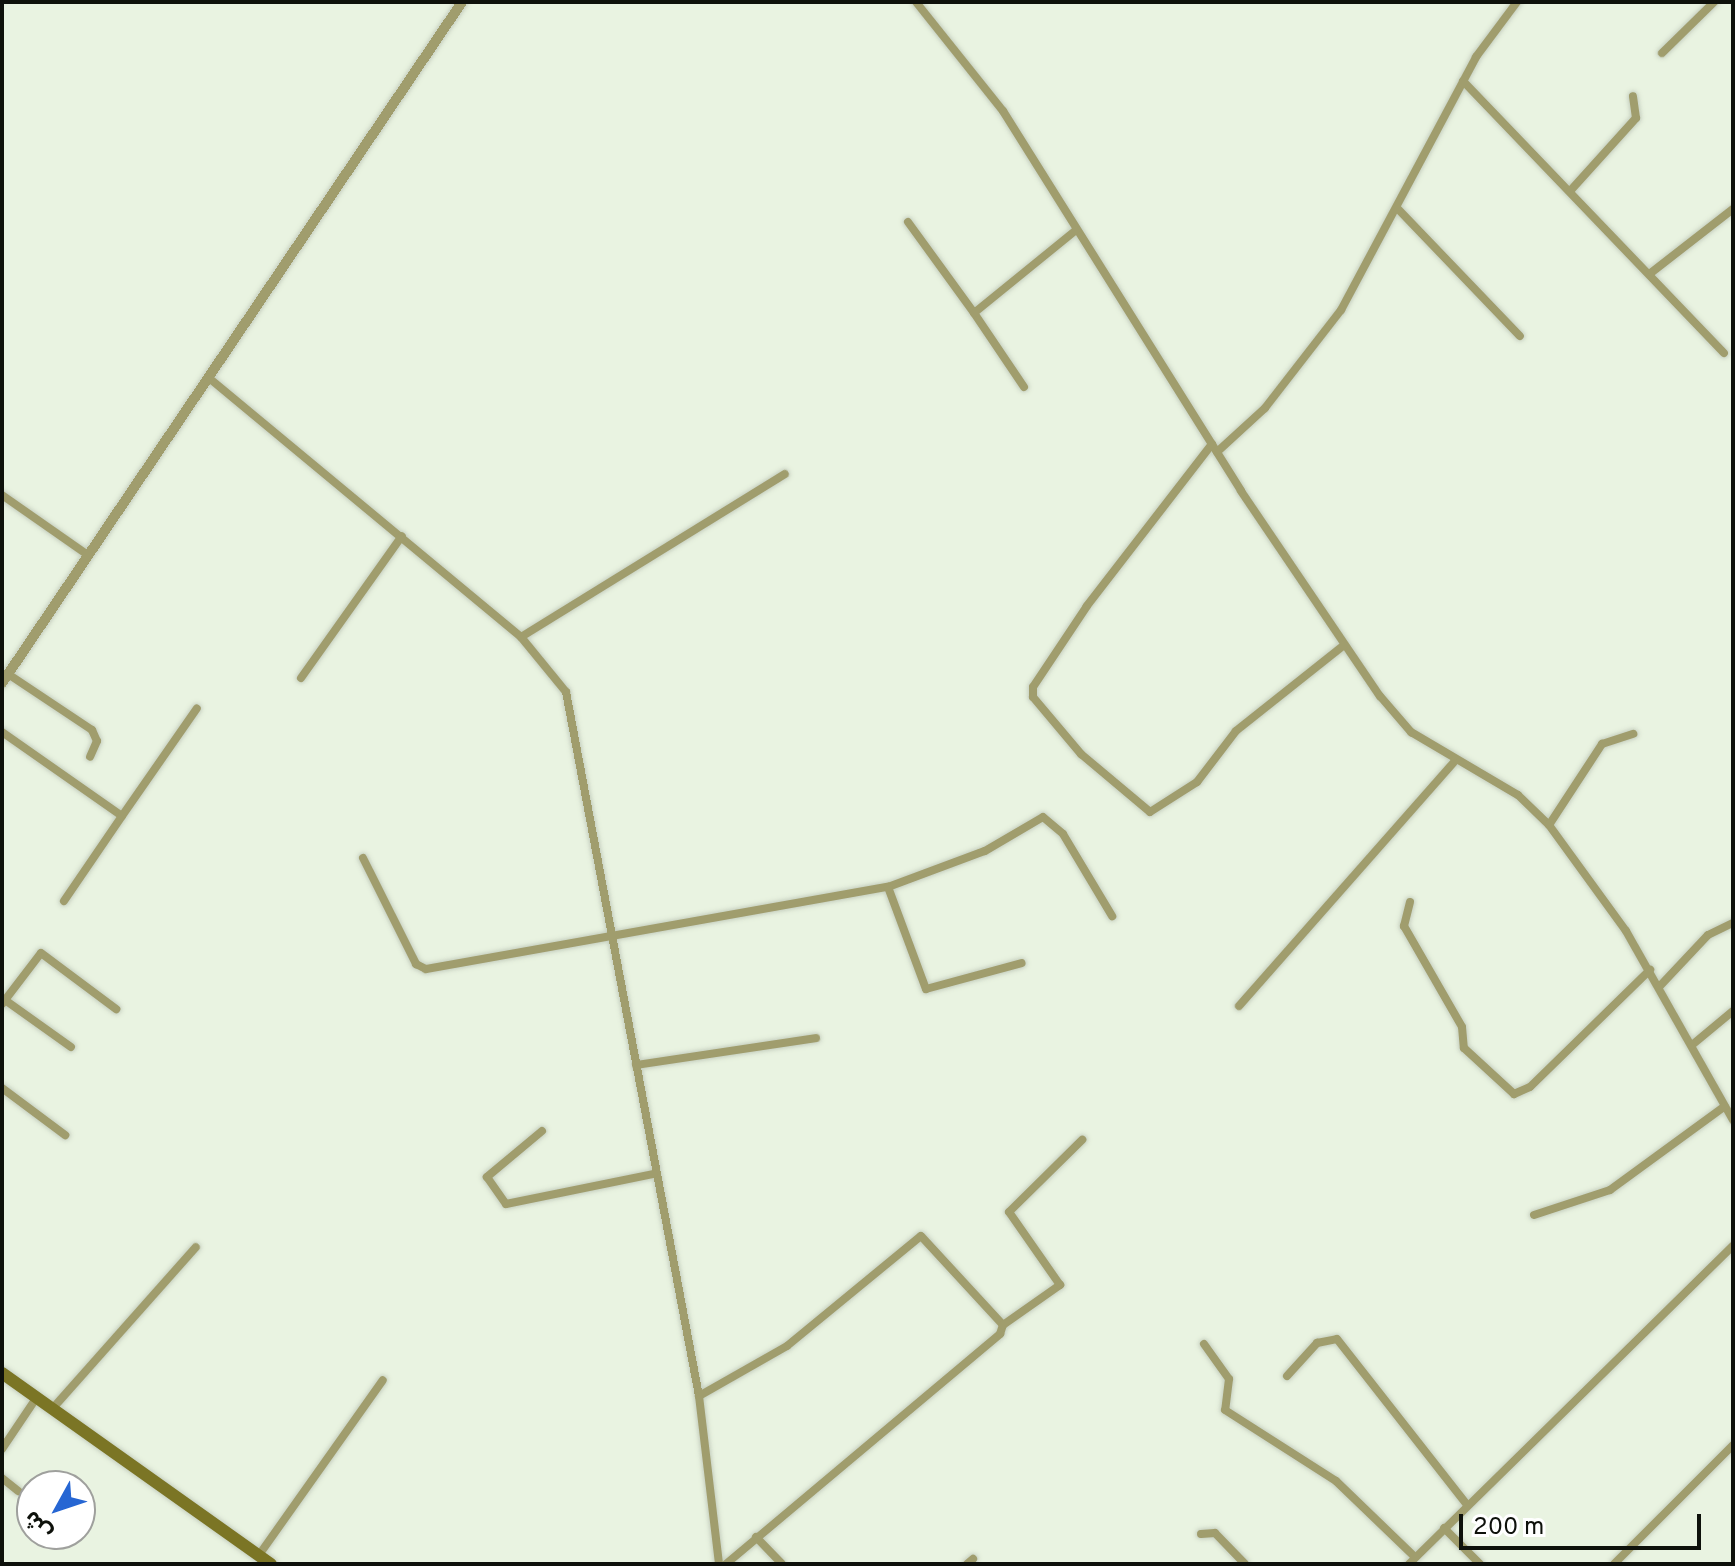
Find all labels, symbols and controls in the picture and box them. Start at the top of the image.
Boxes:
north arrow [16,1470,96,1550]
scale bar [1463,1498,1705,1548]
text: ش [19,1504,59,1545]
text: 200 m [1473,1513,1544,1543]

